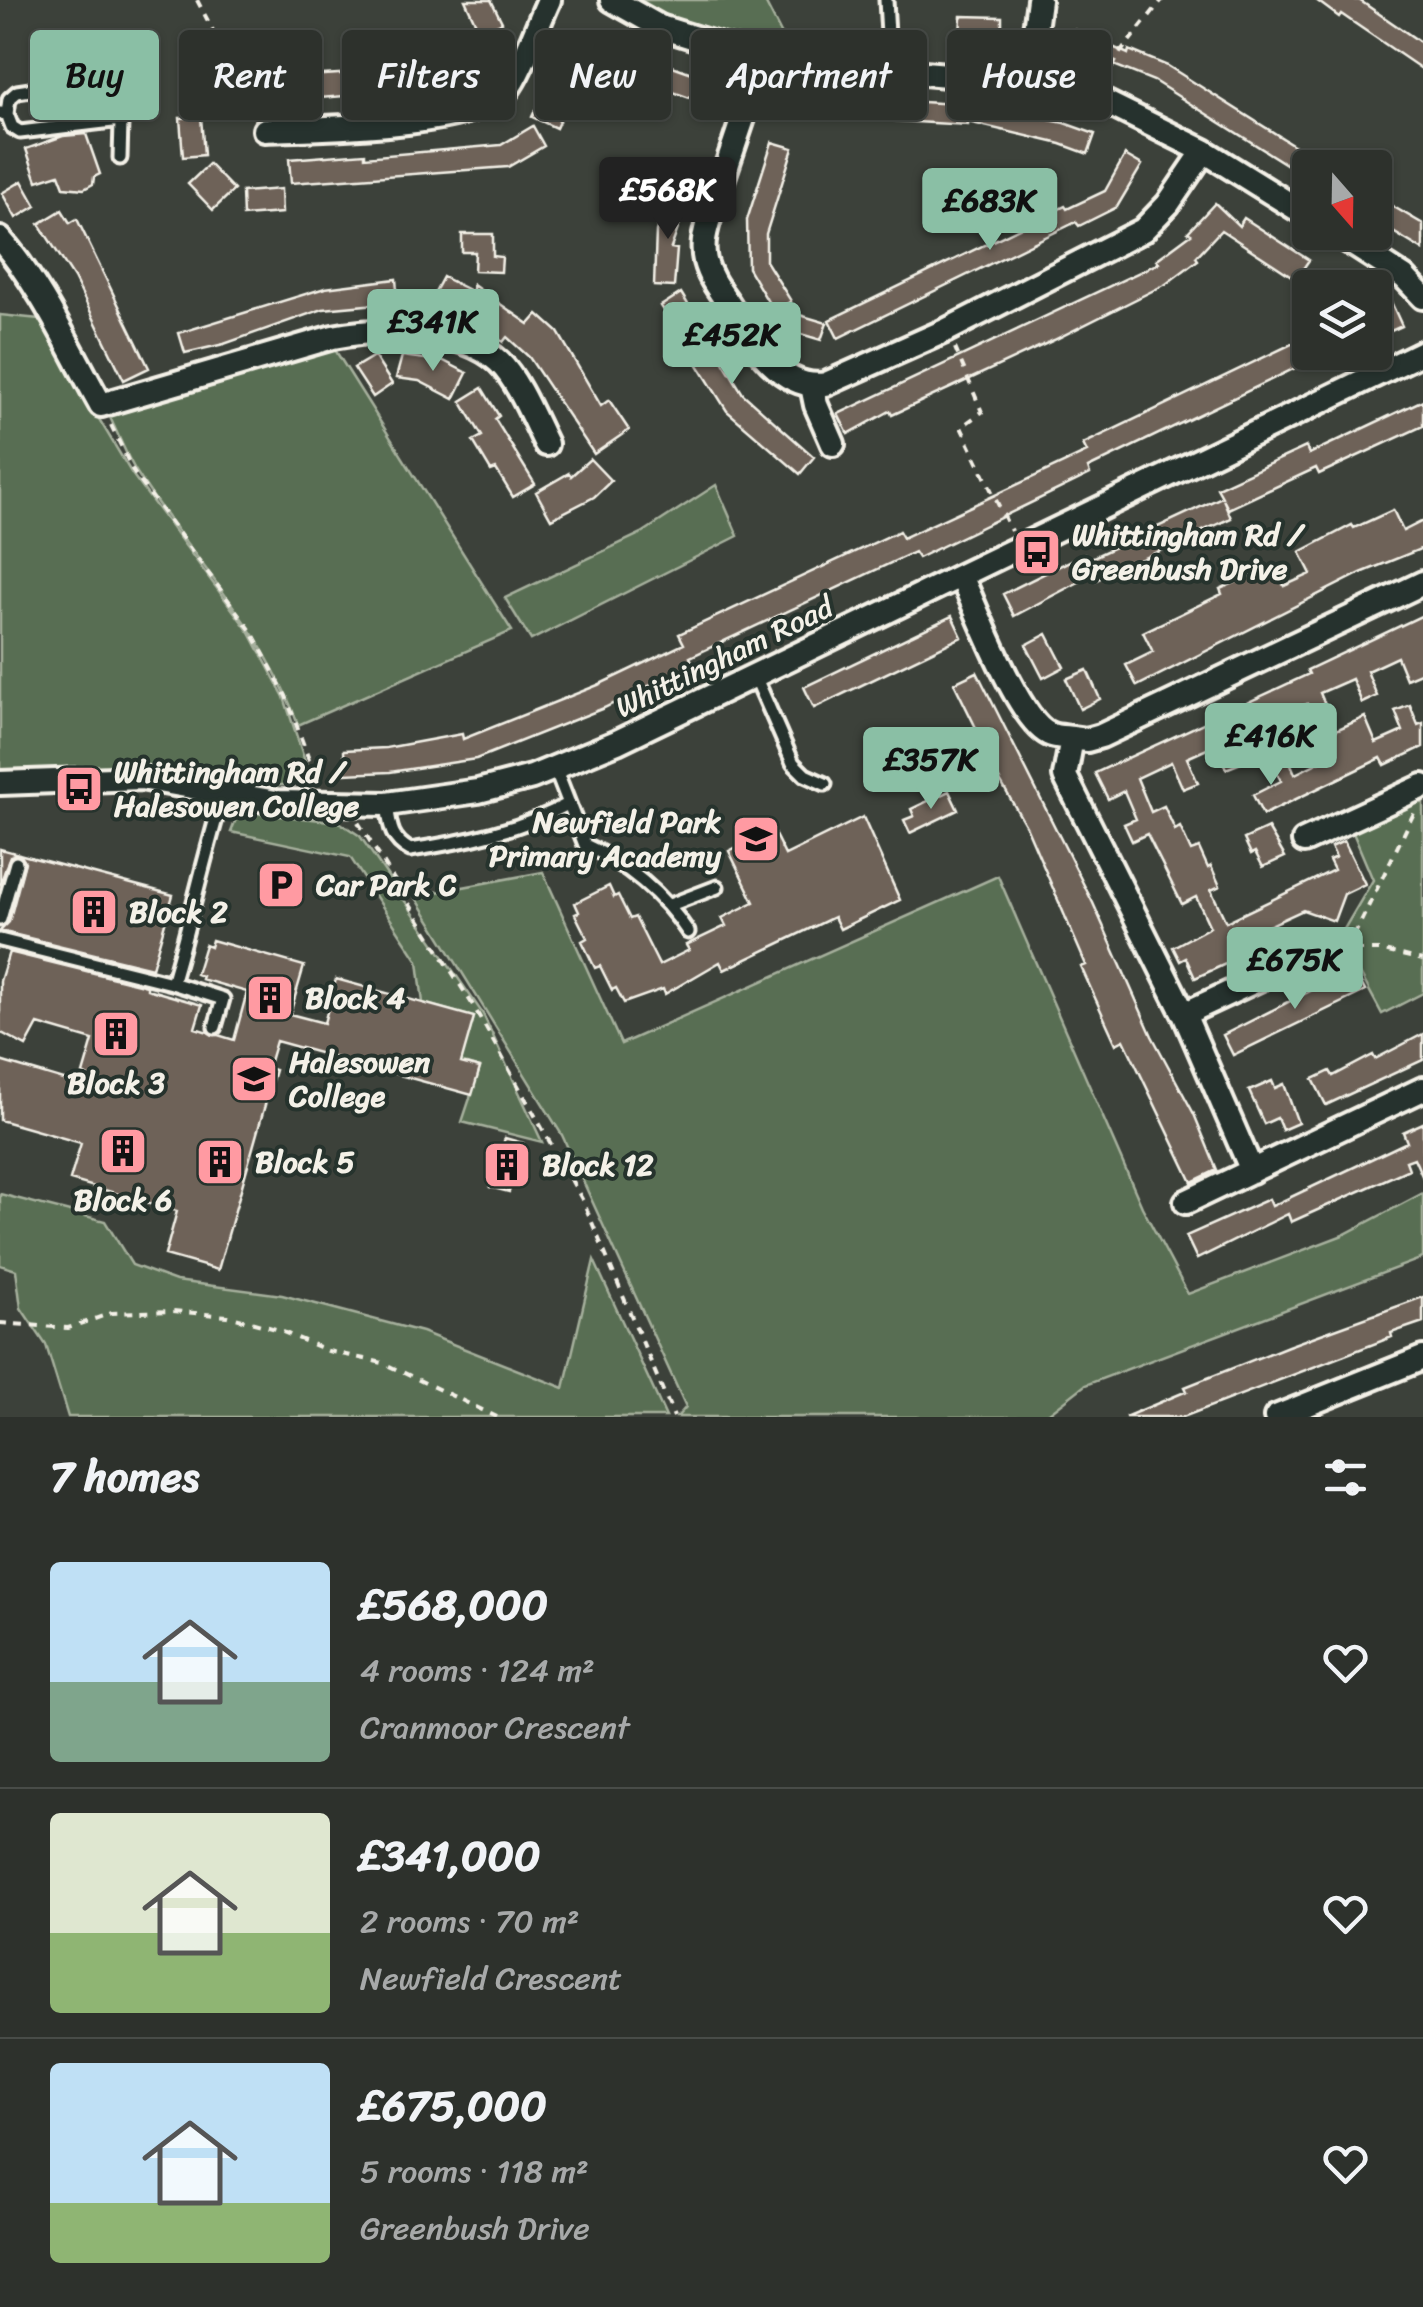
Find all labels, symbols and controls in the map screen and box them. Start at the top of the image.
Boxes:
chip: Buy [30,30,159,120]
chip: Rent [179,30,322,120]
chip: Filters [342,30,515,120]
chip: New [535,30,671,120]
chip: Apartment [691,30,927,120]
chip: House [947,30,1111,120]
north arrow [1292,150,1392,250]
map controls [1292,150,1392,370]
pin: £568K [598,157,738,242]
text: £568K [621,161,715,218]
pin: £683K [920,168,1060,253]
text: £683K [944,172,1036,229]
button: layers [1292,270,1392,370]
pin: £341K [363,289,503,374]
text: £341K [389,293,477,350]
pin: £452K [662,302,802,387]
text: £452K [685,306,779,363]
place label: Whittingham Rd / Greenbush Drive [1072,508,1306,596]
bus stop icon: Whittingham Rd / Greenbush Drive [1011,526,1063,578]
street label: Whittingham Road [605,580,845,733]
pin: £416K [1201,703,1341,788]
text: £416K [1227,707,1315,764]
pin: £357K [861,727,1001,812]
text: £357K [885,731,977,788]
place label: Whittingham Rd / Halesowen College [114,745,360,833]
bus stop icon: Whittingham Rd / Halesowen College [53,763,105,815]
place label: Newfield Park Primary Academy [489,795,722,883]
school or university icon: Newfield Park Primary Academy [730,813,782,865]
place label: Car Park C [315,858,457,912]
parking icon: Car Park C [255,859,307,911]
place label: Block 2 [129,885,228,939]
building icon: Block 2 [68,886,120,938]
pin: £675K [1225,927,1365,1012]
text: £675K [1249,931,1341,988]
place label: Block 4 [305,971,405,1025]
building icon: Block 4 [244,972,296,1024]
building icon: Block 3 [90,1008,142,1060]
place label: Halesowen College [288,1035,431,1123]
school or university icon: Halesowen College [228,1053,280,1105]
place label: Block 3 [67,1056,165,1110]
building icon: Block 6 [97,1125,149,1177]
place label: Block 5 [255,1135,355,1189]
building icon: Block 5 [194,1136,246,1188]
place label: Block 12 [542,1138,654,1192]
building icon: Block 12 [481,1139,533,1191]
place label: Block 6 [74,1173,172,1227]
text: 7 homes [50,1440,199,1514]
icon: filters [1318,1450,1373,1505]
text: £568,000 [360,1568,548,1642]
icon: home [130,1602,250,1722]
icon: heart [1318,1635,1373,1690]
text: 4 rooms · 124 m² [360,1642,595,1699]
text: Cranmoor Crescent [360,1699,630,1756]
text: £341,000 [360,1819,541,1893]
icon: home [130,1853,250,1973]
icon: heart [1318,1886,1373,1941]
text: 2 rooms · 70 m² [360,1893,579,1950]
text: Newfield Crescent [360,1950,622,2007]
text: £675,000 [360,2069,547,2143]
icon: home [130,2103,250,2223]
icon: heart [1318,2136,1373,2191]
text: 5 rooms · 118 m² [360,2143,589,2200]
text: Greenbush Drive [360,2200,590,2257]

